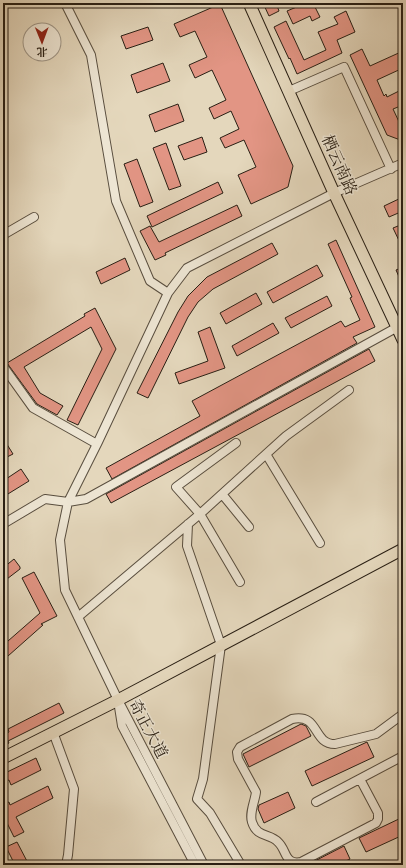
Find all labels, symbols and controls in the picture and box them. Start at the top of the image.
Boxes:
north arrow [22,22,62,62]
text: 北 [37,44,48,58]
street label: 栖云南路 [317,132,361,198]
street label: 奇正大道 [124,696,172,762]

